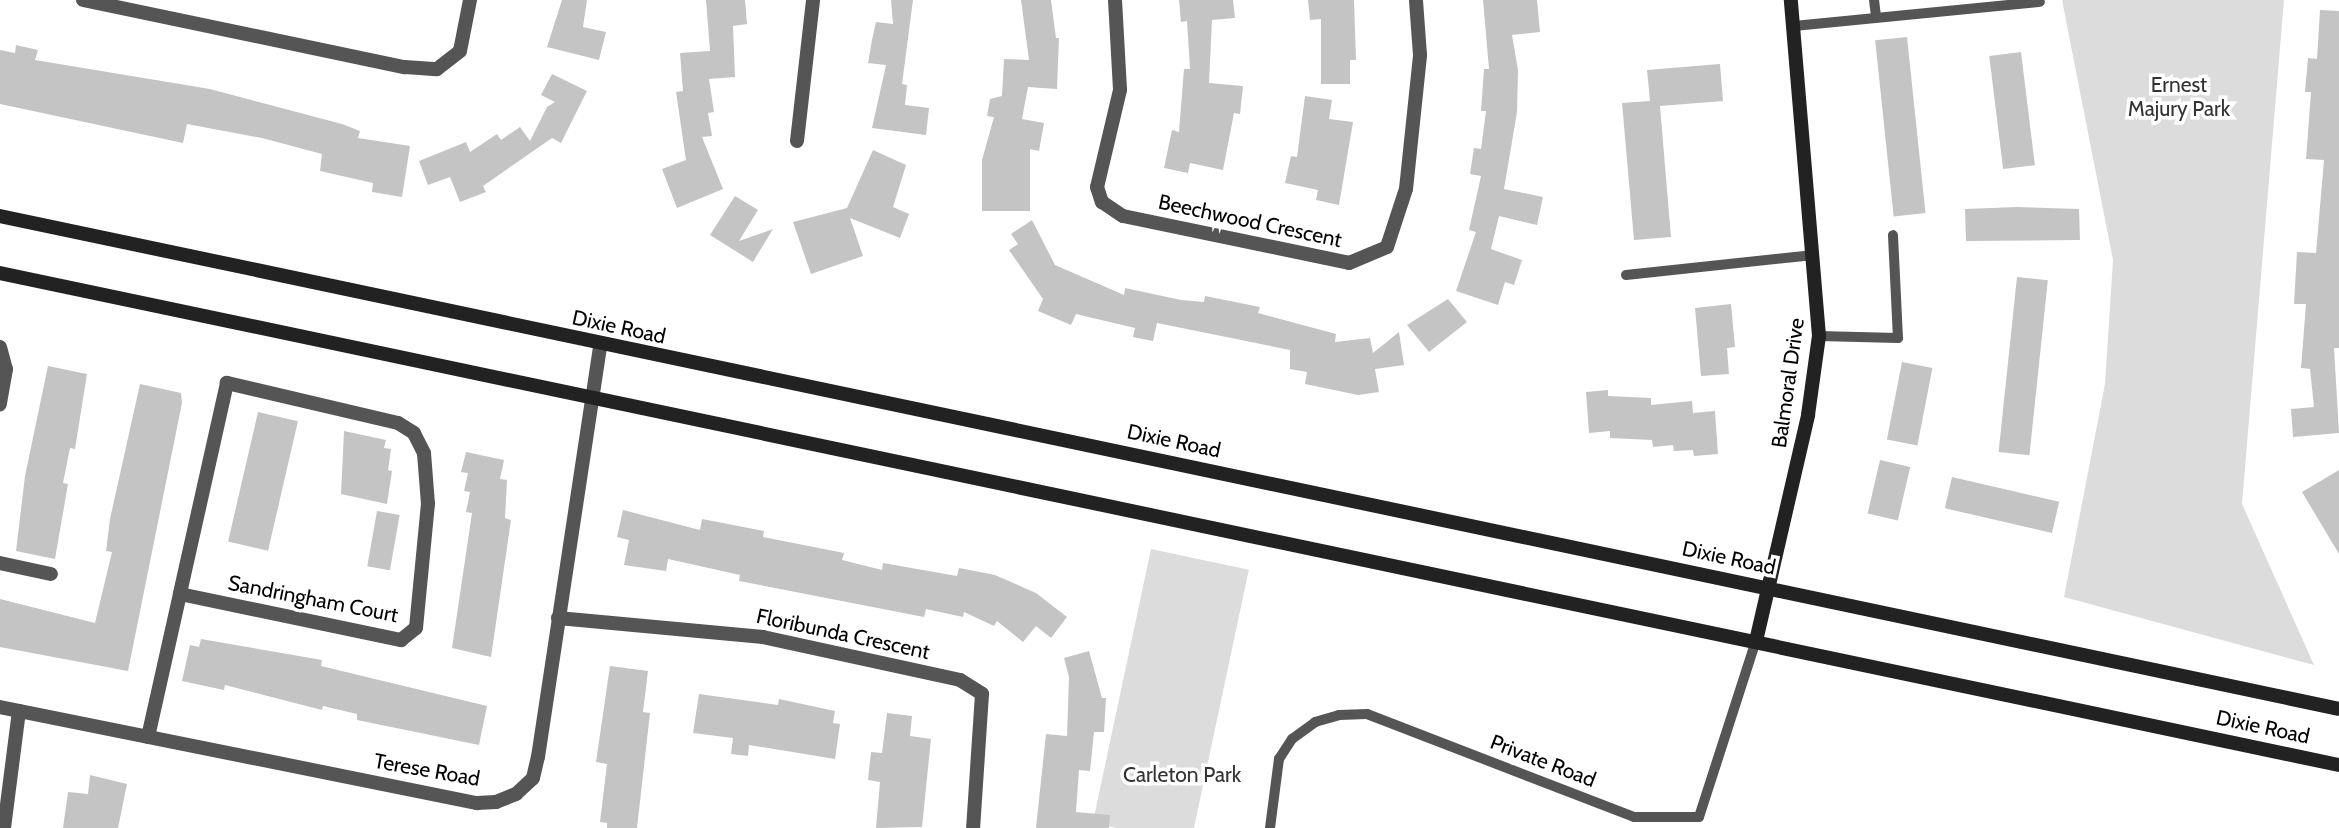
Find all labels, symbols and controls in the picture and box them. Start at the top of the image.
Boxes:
park label: Ernest Majury Park [2128,72,2230,122]
street label: Beechwood Crescent [1156,189,1344,253]
street label: Dixie Road [570,305,668,349]
street label: Balmoral Drive [1766,316,1810,450]
street label: Dixie Road [1125,419,1223,463]
street label: Dixie Road [1680,536,1778,580]
street label: Sandringham Court [226,570,400,628]
street label: Floribunda Crescent [754,603,932,665]
street label: Dixie Road [2214,705,2312,749]
street label: Private Road [1487,729,1599,793]
street label: Terese Road [372,748,482,792]
park label: Carleton Park [1123,762,1241,788]

